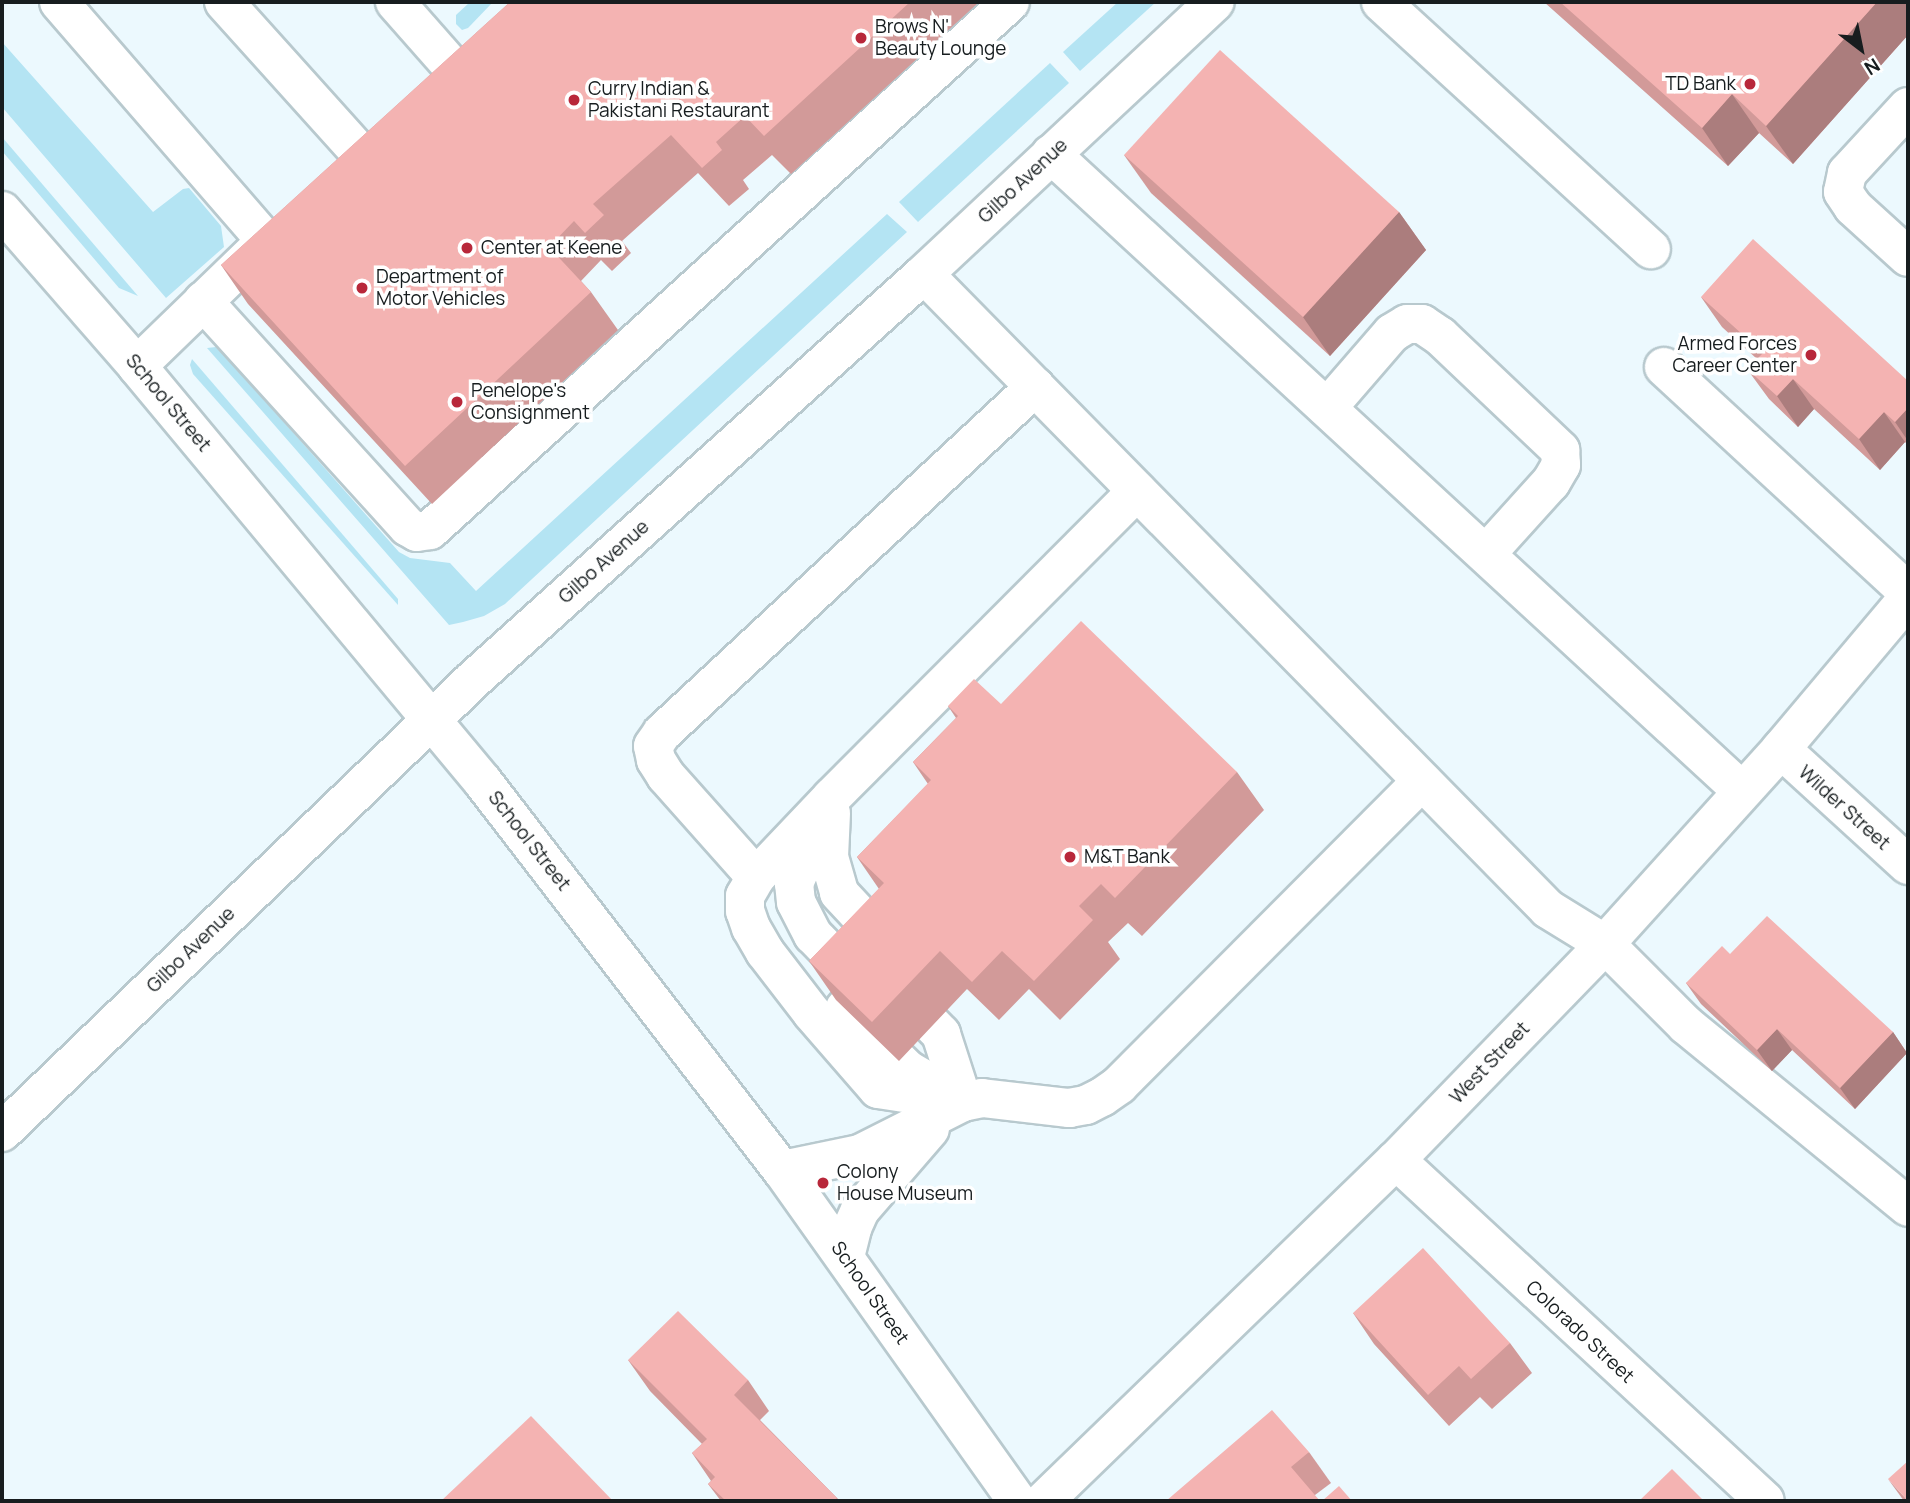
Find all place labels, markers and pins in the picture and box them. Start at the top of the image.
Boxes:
place label: Brows N' Beauty Lounge [875,16,1006,60]
marker: Brows N' Beauty Lounge [853,30,869,46]
place label: TD Bank [1665,73,1736,95]
marker: TD Bank [1742,76,1758,92]
place label: Curry Indian & Pakistani Restaurant [588,78,770,122]
marker: Curry Indian & Pakistani Restaurant [566,92,582,108]
place label: Center at Keene [481,237,622,259]
marker: Center at Keene [459,240,475,256]
place label: Department of Motor Vehicles [376,266,505,310]
marker: Department of Motor Vehicles [354,280,370,296]
place label: Armed Forces Career Center [1672,333,1797,377]
marker: Armed Forces Career Center [1803,347,1819,363]
place label: Penelope's Consignment [471,380,590,424]
marker: Penelope's Consignment [449,394,465,410]
place label: M&T Bank [1084,846,1170,868]
marker: M&T Bank [1062,849,1078,865]
place label: Colony House Museum [837,1161,973,1205]
marker: Colony House Museum [815,1175,831,1191]

